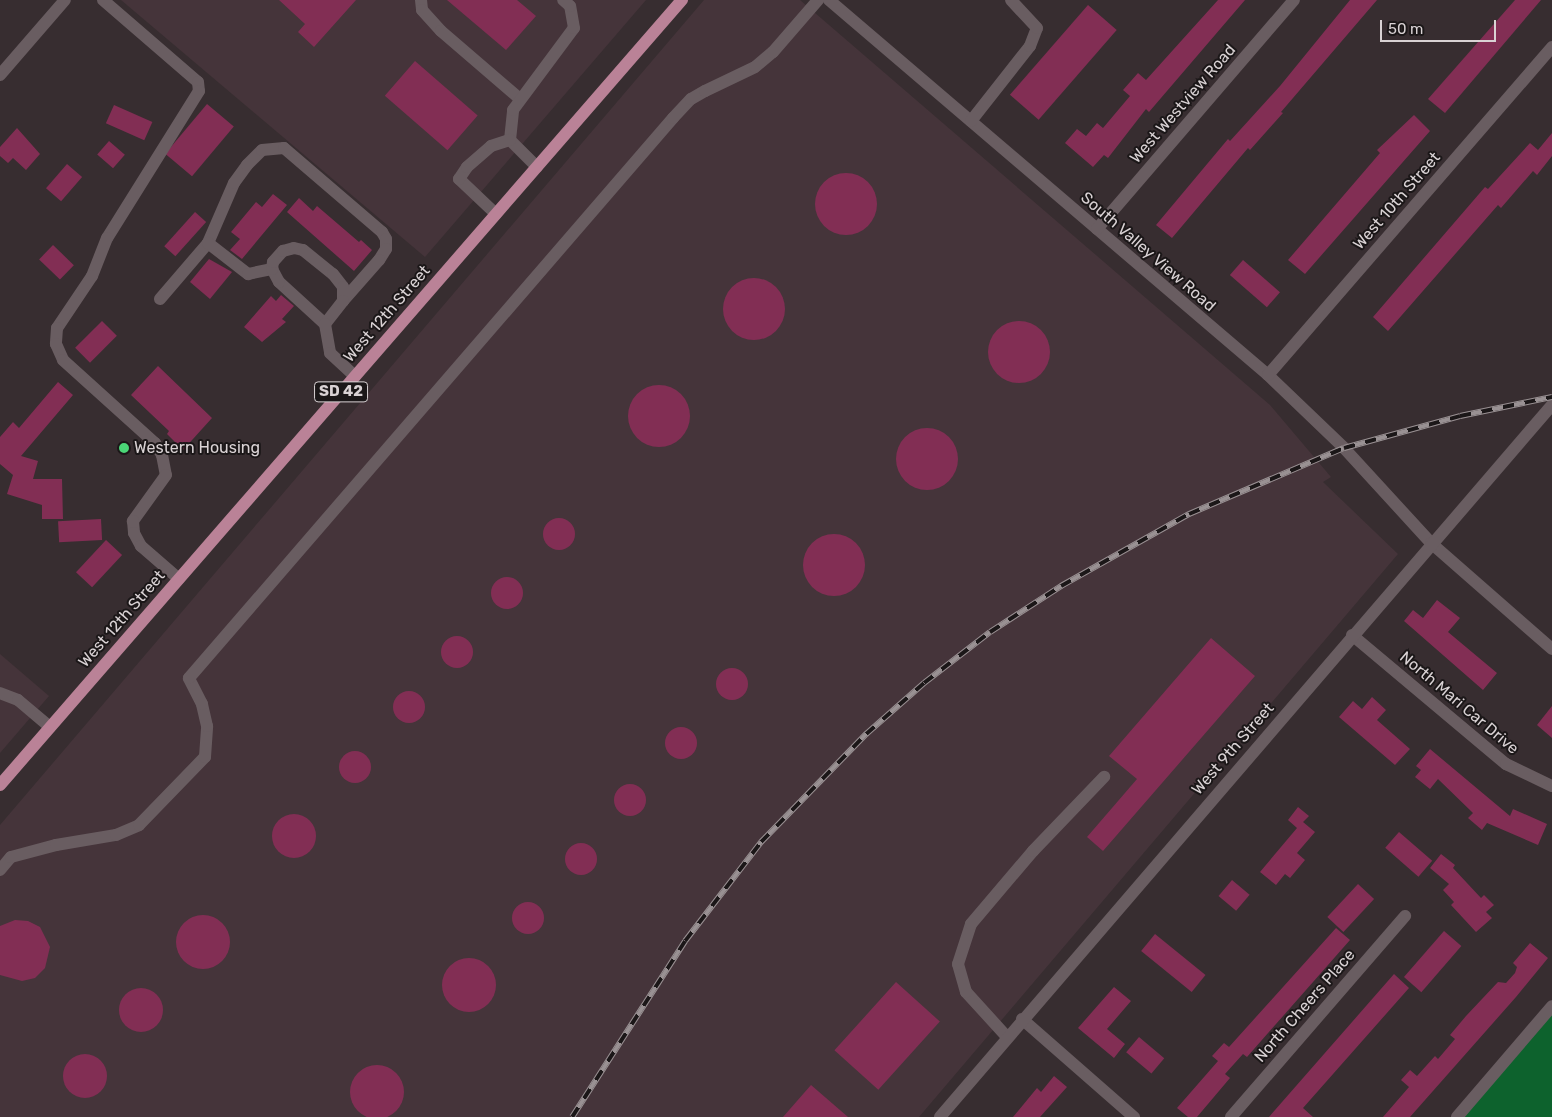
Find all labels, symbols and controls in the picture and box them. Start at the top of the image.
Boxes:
scale bar [1382,10,1498,42]
text: 50 m [1388,20,1423,38]
street label: West Westview Road [1126,40,1240,168]
street label: West 10th Street [1349,148,1445,254]
street label: South Valley View Road [1076,188,1220,316]
street label: West 12th Street [340,262,434,366]
road number: SD 42 [314,380,368,404]
place label: Western Housing [134,438,260,458]
marker: Western Housing [118,442,130,454]
street label: West 12th Street [75,567,169,671]
street label: North Mari Car Drive [1395,648,1523,758]
street label: West 9th Street [1188,699,1278,799]
street label: North Cheers Place [1251,946,1359,1066]

